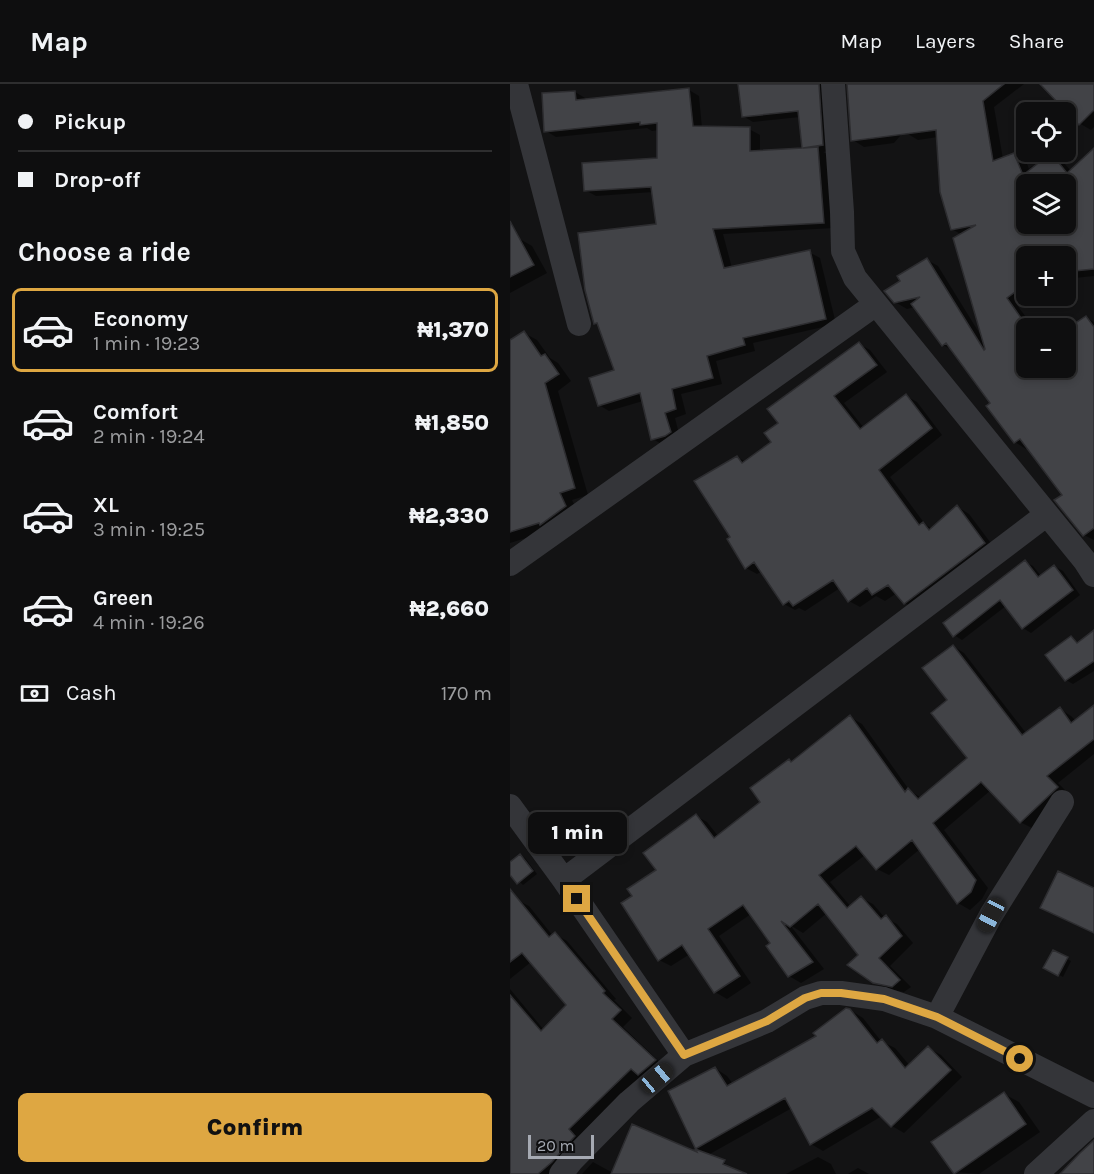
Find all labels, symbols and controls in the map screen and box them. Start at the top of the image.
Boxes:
text: Map [30,25,88,58]
text: Map [840,29,882,53]
text: Layers [915,29,976,53]
text: Share [1009,29,1064,53]
map controls [1016,102,1076,378]
button: locate [1016,102,1076,162]
text: Pickup [54,109,126,135]
text: Drop-off [54,167,140,193]
button: layers [1016,174,1076,234]
text: Choose a ride [18,236,191,268]
button: + [1016,246,1076,306]
icon: car [21,303,75,357]
text: Economy [93,306,188,332]
text: ₦1,370 [417,317,489,343]
button: − [1016,318,1076,378]
text: 1 min · 19:23 [93,332,200,355]
icon: car [21,396,75,450]
text: Comfort [93,399,178,425]
text: ₦1,850 [415,410,489,436]
text: 2 min · 19:24 [93,425,205,448]
icon: car [21,489,75,543]
text: XL [93,492,119,518]
text: ₦2,330 [409,503,489,529]
text: 3 min · 19:25 [93,518,205,541]
icon: car [21,582,75,636]
text: Green [93,585,154,611]
text: ₦2,660 [410,596,489,622]
text: 4 min · 19:26 [93,611,205,634]
icon: cash [18,677,51,710]
text: Cash [66,680,116,706]
text: 170 m [441,682,492,705]
callout: 1 min [527,812,626,854]
text: 1 min [551,821,604,844]
route end [563,885,590,912]
car [975,895,1007,935]
route start [1006,1045,1033,1072]
car [637,1060,677,1096]
button: Confirm [18,1093,492,1162]
scale bar [528,1132,594,1160]
text: 20 m [537,1136,575,1155]

